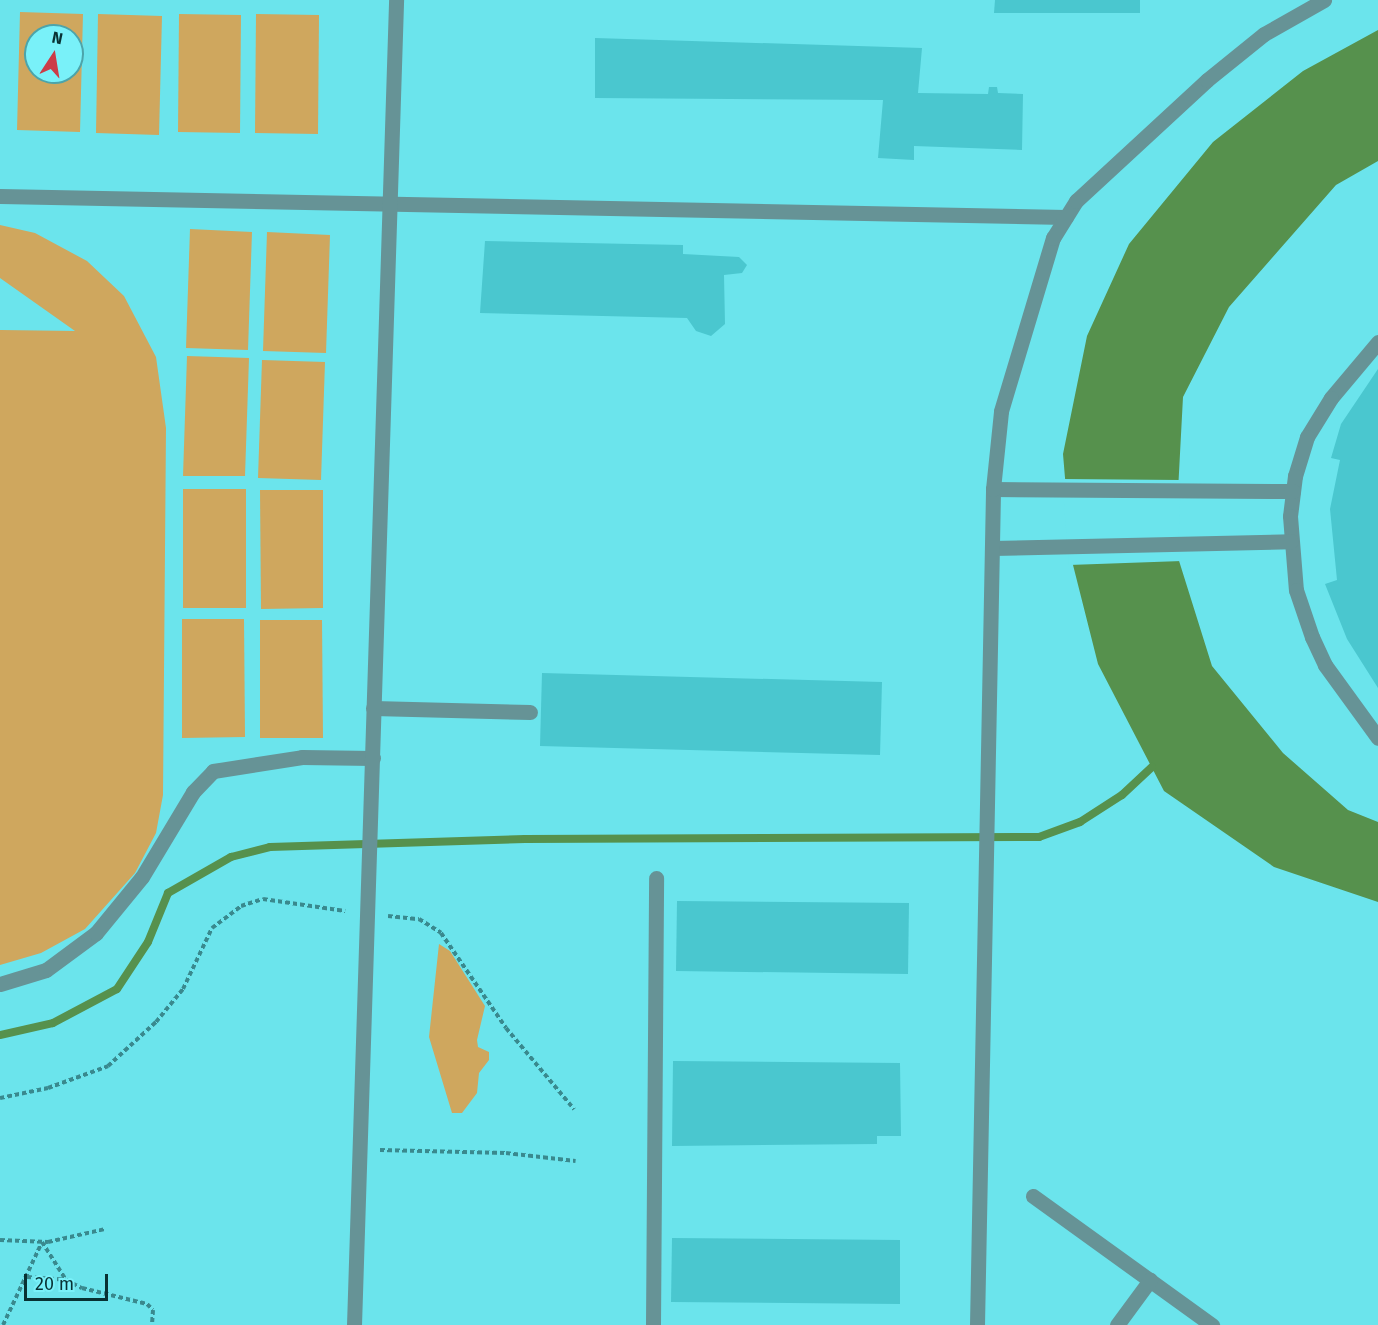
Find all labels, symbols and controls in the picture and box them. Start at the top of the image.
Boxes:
north arrow [24,24,84,84]
text: N [50,27,65,48]
scale bar [27,1262,111,1300]
text: 20 m [35,1273,74,1295]

